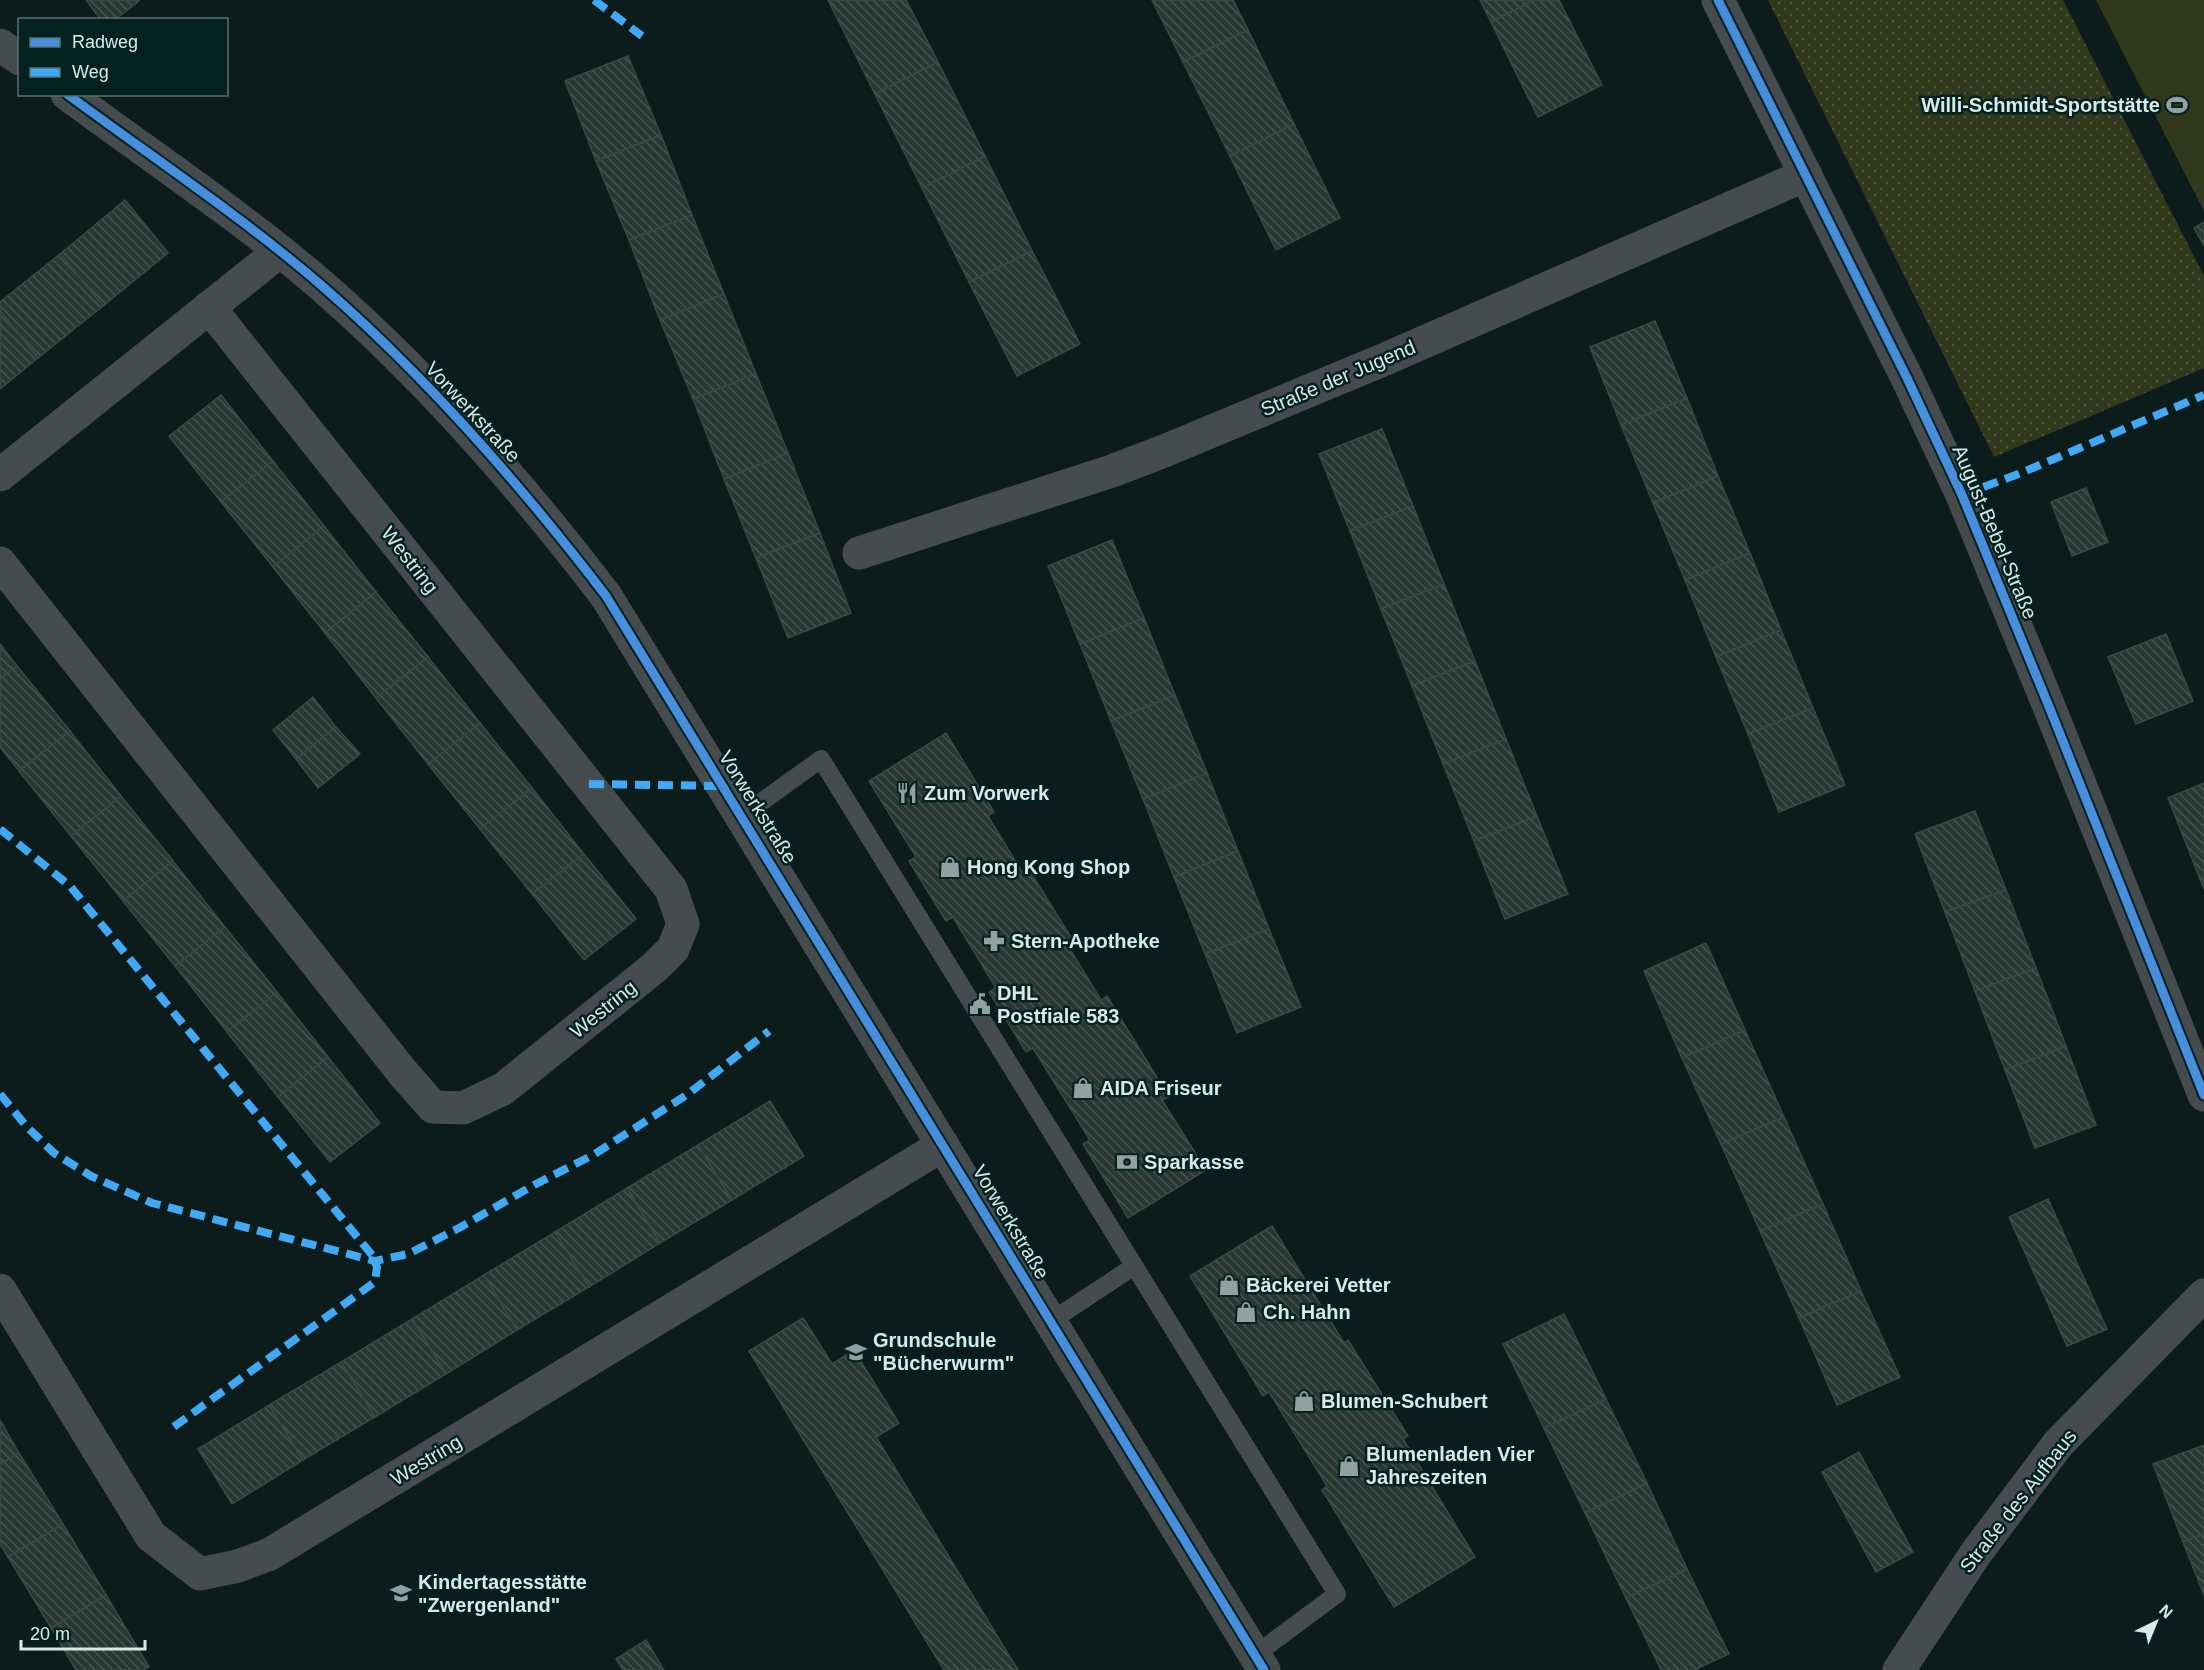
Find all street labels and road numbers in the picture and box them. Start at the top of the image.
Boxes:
street label: Straße der Jugend [1257,336,1419,420]
street label: Vorwerkstraße [421,357,525,467]
street label: August-Bebel-Straße [1948,442,2042,622]
street label: Westring [377,522,443,598]
street label: Vorwerkstraße [715,746,801,868]
street label: Westring [566,976,640,1042]
street label: Vorwerkstraße [968,1161,1054,1283]
street label: Straße des Aufbaus [1955,1425,2081,1577]
street label: Westring [387,1430,465,1490]

